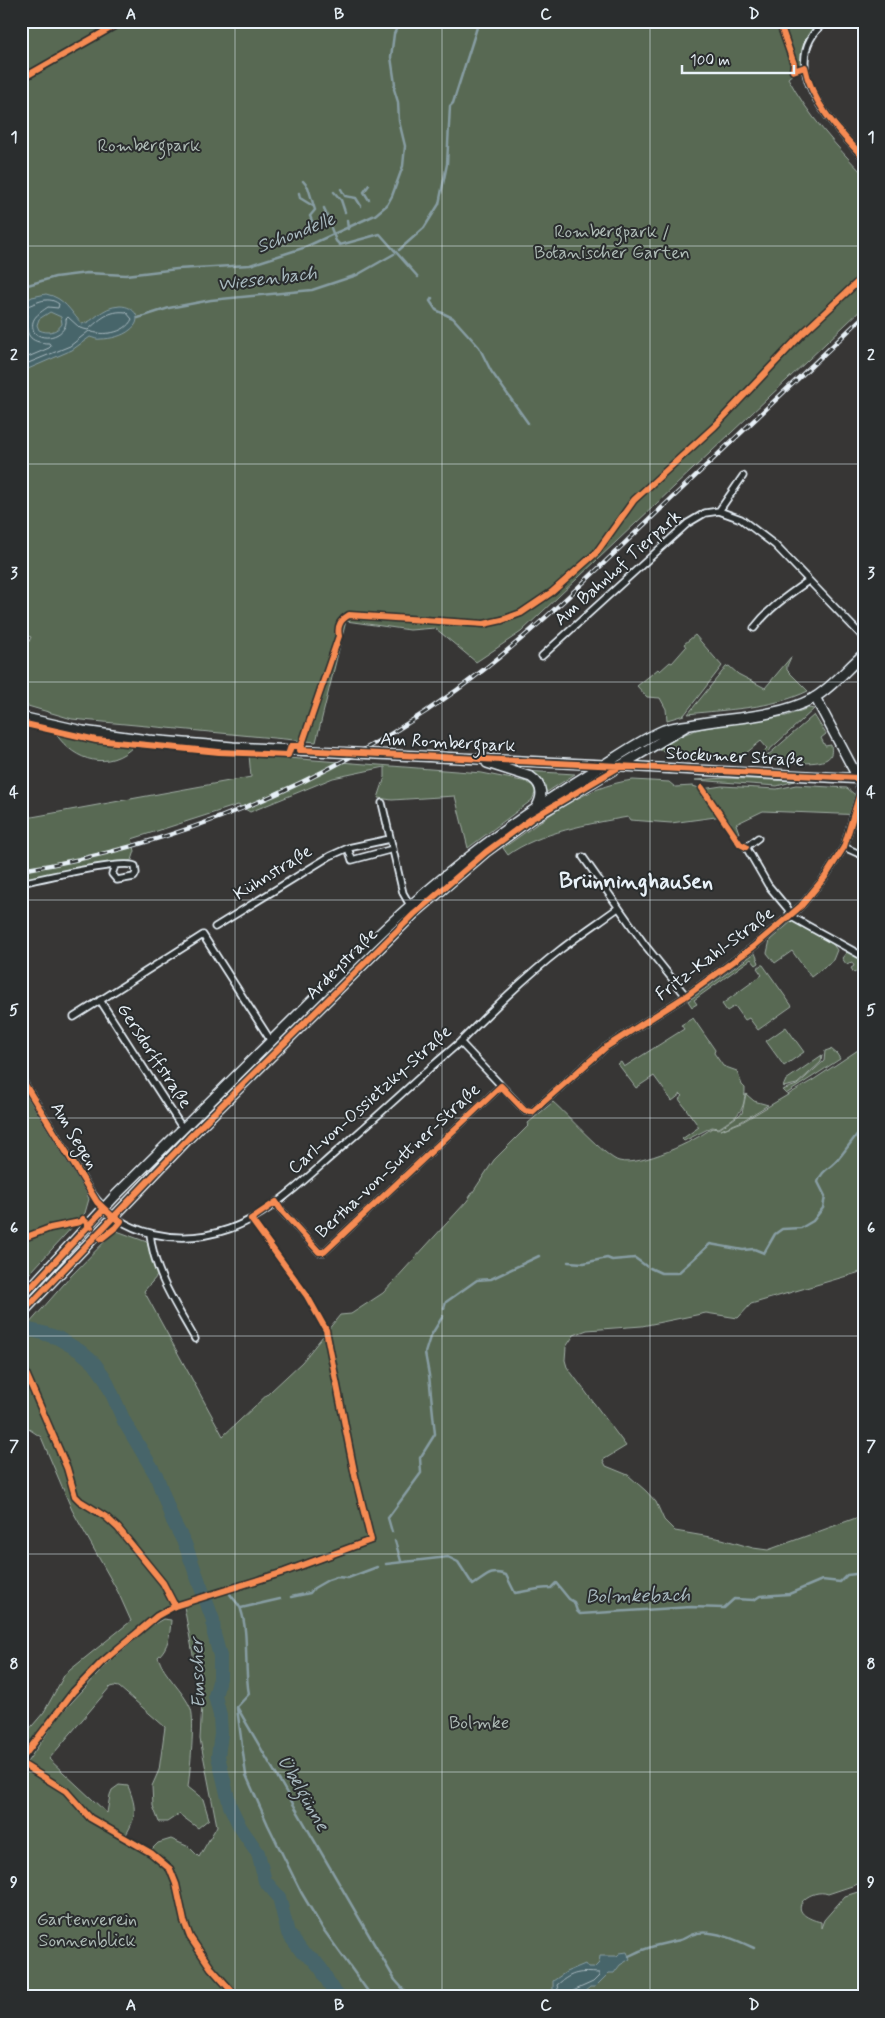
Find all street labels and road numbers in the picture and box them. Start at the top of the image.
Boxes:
street label: Am Bahnhof Tierpark [549,505,687,631]
street label: Am Rombergpark [380,727,516,761]
street label: Stockumer Straße [665,741,805,773]
street label: Kühnstraße [229,839,317,907]
street label: Fritz-Kahl-Straße [651,901,779,1007]
street label: Ardeystraße [301,923,383,1005]
street label: Gersdorffstraße [111,999,197,1113]
street label: Carl-von-Ossietzky-Straße [283,1020,457,1180]
street label: Bertha-von-Suttner-Straße [310,1078,486,1244]
street label: Am Segen [44,1098,104,1175]

